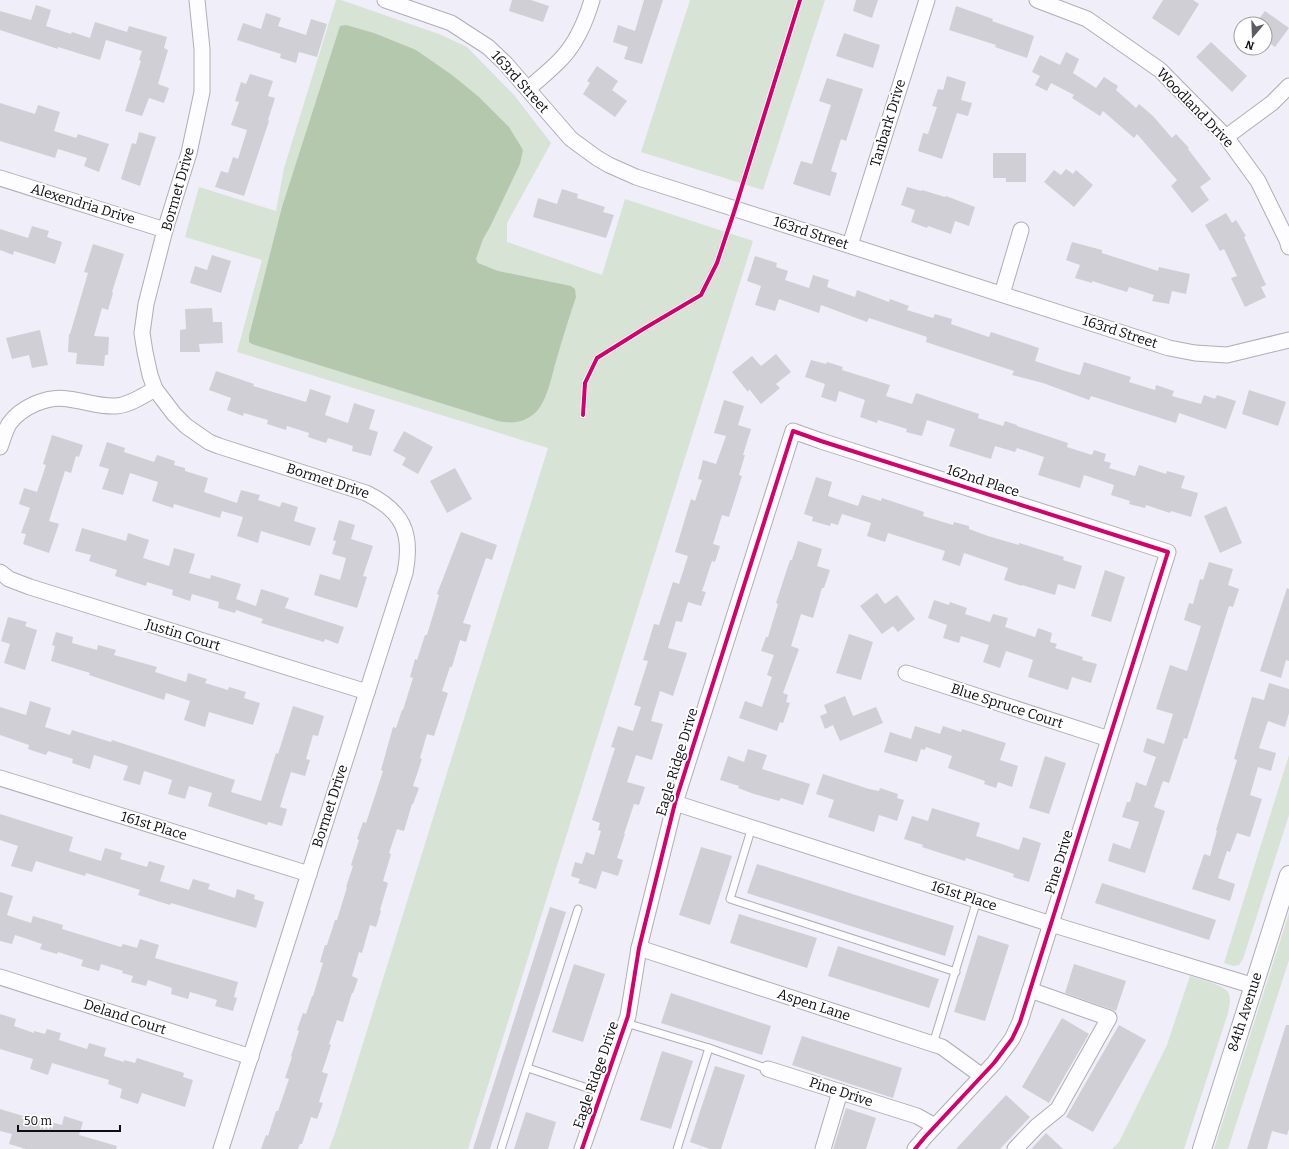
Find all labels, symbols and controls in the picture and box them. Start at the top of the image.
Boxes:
north arrow [1233,16,1273,56]
text: N [1243,37,1256,53]
street label: 163rd Street [488,47,552,117]
street label: Woodland Drive [1153,65,1237,151]
street label: Tanbark Drive [867,77,909,169]
street label: Bormet Drive [158,145,198,233]
street label: Alexendria Drive [29,180,137,228]
street label: 163rd Street [771,213,851,253]
street label: 163rd Street [1080,312,1160,352]
street label: Bormet Drive [284,460,372,502]
street label: 162nd Place [944,461,1022,501]
street label: Justin Court [143,615,222,654]
street label: Blue Spruce Court [949,680,1065,732]
street label: Eagle Ridge Drive [652,706,702,818]
street label: Bormet Drive [309,762,351,850]
street label: 161st Place [119,808,189,844]
street label: Pine Drive [1041,828,1077,896]
street label: 161st Place [929,877,999,915]
street label: 84th Avenue [1224,970,1266,1054]
street label: Aspen Lane [775,985,853,1025]
street label: Deland Court [82,996,168,1038]
street label: Eagle Ridge Drive [570,1019,622,1131]
street label: Pine Drive [807,1074,875,1110]
scale bar [18,1107,120,1133]
text: 50 m [24,1114,53,1128]

